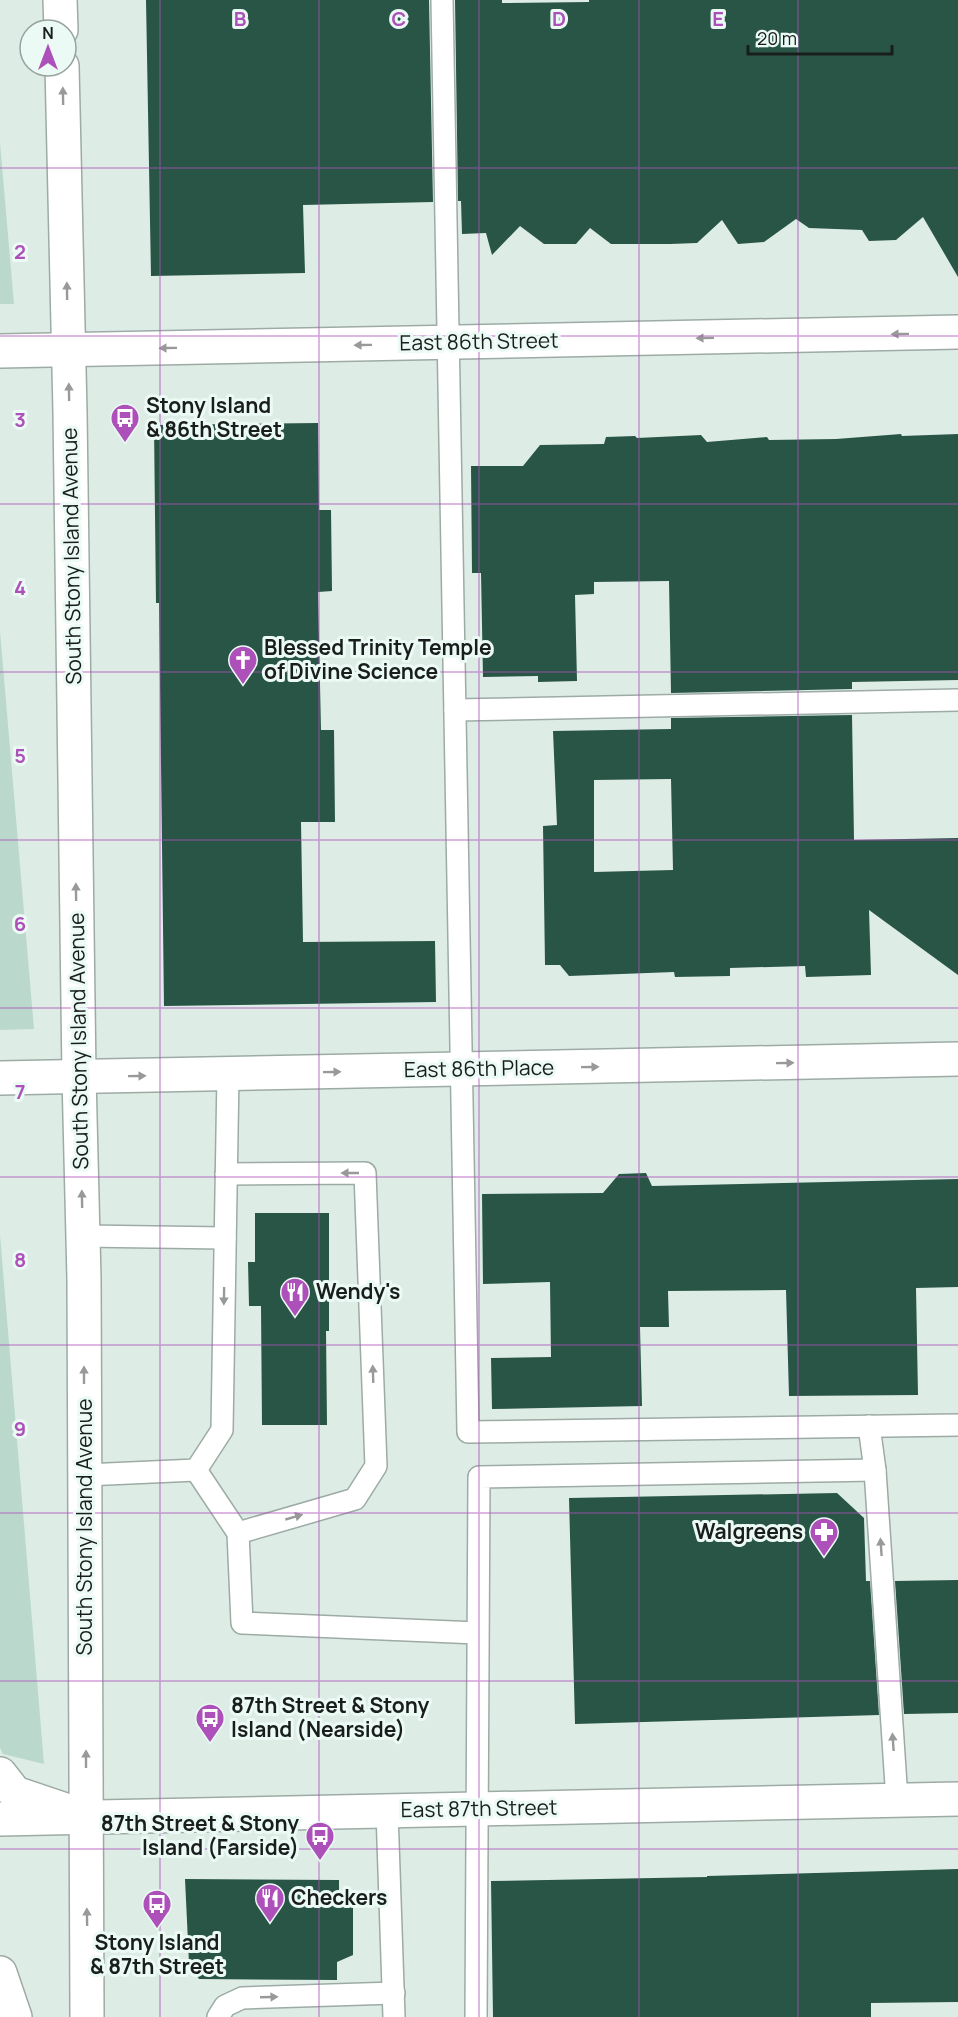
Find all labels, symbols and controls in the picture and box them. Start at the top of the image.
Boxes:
text: B [234,5,247,32]
text: C [392,5,406,32]
text: D [552,5,566,32]
text: E [712,5,724,32]
north arrow [18,18,78,78]
scale bar [748,18,892,56]
text: N [42,22,54,44]
text: 20 m [757,26,797,50]
one-way arrow [58,87,67,106]
text: 2 [14,238,26,265]
one-way arrow [63,282,72,301]
street label: East 86th Street [399,326,559,356]
one-way arrow [890,329,909,338]
one-way arrow [695,333,714,343]
one-way arrow [353,340,372,349]
one-way arrow [158,343,177,352]
one-way arrow [64,382,74,401]
place label: Stony Island & 86th Street [146,391,282,443]
bus stop icon: Stony Island & 86th Street [109,402,141,444]
text: 3 [14,406,26,433]
street label: South Stony Island Avenue [55,427,87,685]
text: 4 [14,574,26,601]
place label: Blessed Trinity Temple of Divine Science [264,633,492,685]
church icon: Blessed Trinity Temple of Divine Science [227,644,259,686]
text: 5 [14,742,26,769]
one-way arrow [71,882,81,901]
text: 6 [14,910,26,937]
street label: South Stony Island Avenue [62,912,94,1170]
street label: East 86th Place [404,1053,554,1083]
one-way arrow [776,1058,795,1067]
one-way arrow [581,1062,600,1072]
one-way arrow [323,1067,342,1077]
one-way arrow [128,1071,147,1080]
text: 7 [15,1078,25,1105]
one-way arrow [340,1168,359,1178]
one-way arrow [77,1190,87,1209]
text: 8 [14,1246,26,1273]
restaurant icon: Wendy's [279,1276,311,1318]
place label: Wendy's [316,1277,400,1305]
one-way arrow [220,1287,229,1306]
one-way arrow [79,1365,89,1384]
one-way arrow [368,1365,377,1384]
street label: South Stony Island Avenue [70,1398,98,1656]
text: 9 [14,1415,26,1442]
one-way arrow [285,1512,303,1521]
pharmacy icon: Walgreens [808,1516,840,1558]
place label: Walgreens [695,1517,803,1545]
one-way arrow [876,1538,885,1557]
place label: 87th Street & Stony Island (Nearside) [231,1691,429,1743]
bus stop icon: 87th Street & Stony Island (Nearside) [194,1702,226,1744]
one-way arrow [889,1732,898,1751]
one-way arrow [81,1749,91,1768]
street label: East 87th Street [400,1793,558,1823]
place label: 87th Street & Stony Island (Farside) [101,1809,299,1861]
bus stop icon: 87th Street & Stony Island (Farside) [304,1820,336,1862]
restaurant icon: Checkers [254,1882,286,1924]
place label: Checkers [291,1883,387,1911]
bus stop icon: Stony Island & 87th Street [141,1888,173,1930]
one-way arrow [82,1907,92,1926]
place label: Stony Island & 87th Street [90,1928,224,1980]
one-way arrow [259,1992,278,2002]

